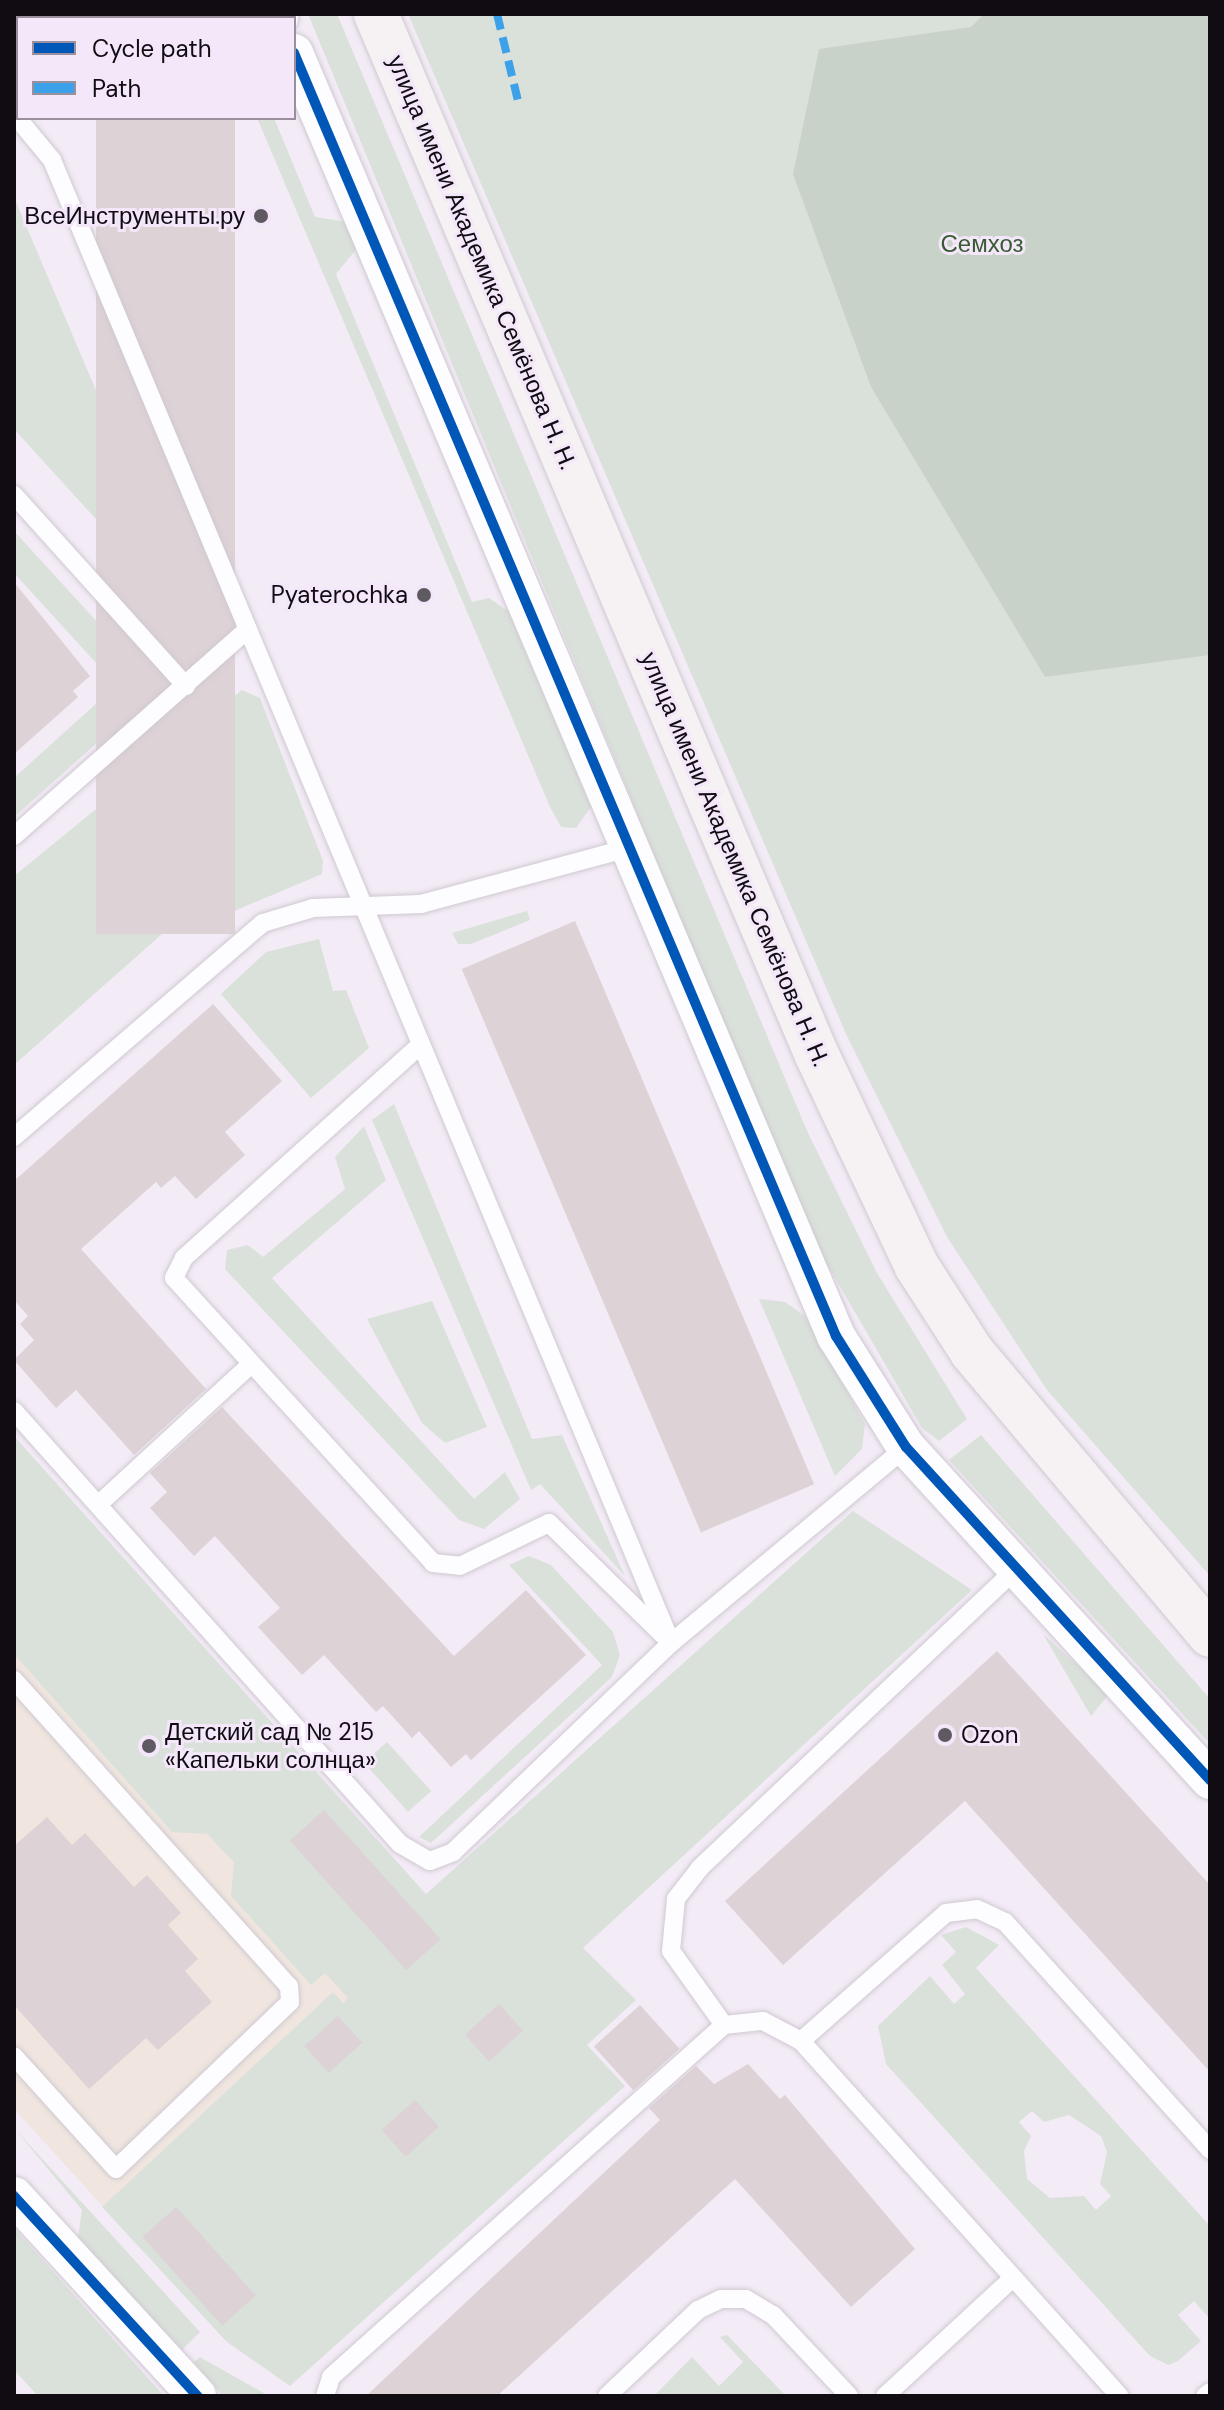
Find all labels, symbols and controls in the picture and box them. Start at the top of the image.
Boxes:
legend [16,16,296,120]
text: Cycle path [92,33,211,64]
street label: улица имени Академика Семёнова Н. Н. [381,51,583,473]
text: Path [92,73,141,104]
place label: ВсеИнструменты.ру [24,202,245,230]
marker: ВсеИнструменты.ру [252,207,270,225]
park label: Семхоз [941,230,1023,258]
place label: Pyaterochka [271,581,408,609]
marker: Pyaterochka [415,586,433,604]
street label: улица имени Академика Семёнова Н. Н. [634,648,836,1070]
place label: Детский сад № 215 «Капельки солнца» [165,1718,376,1774]
place label: Ozon [961,1721,1019,1749]
marker: Ozon [936,1726,954,1744]
marker: Детский сад № 215 «Капельки солнца» [140,1737,158,1755]

